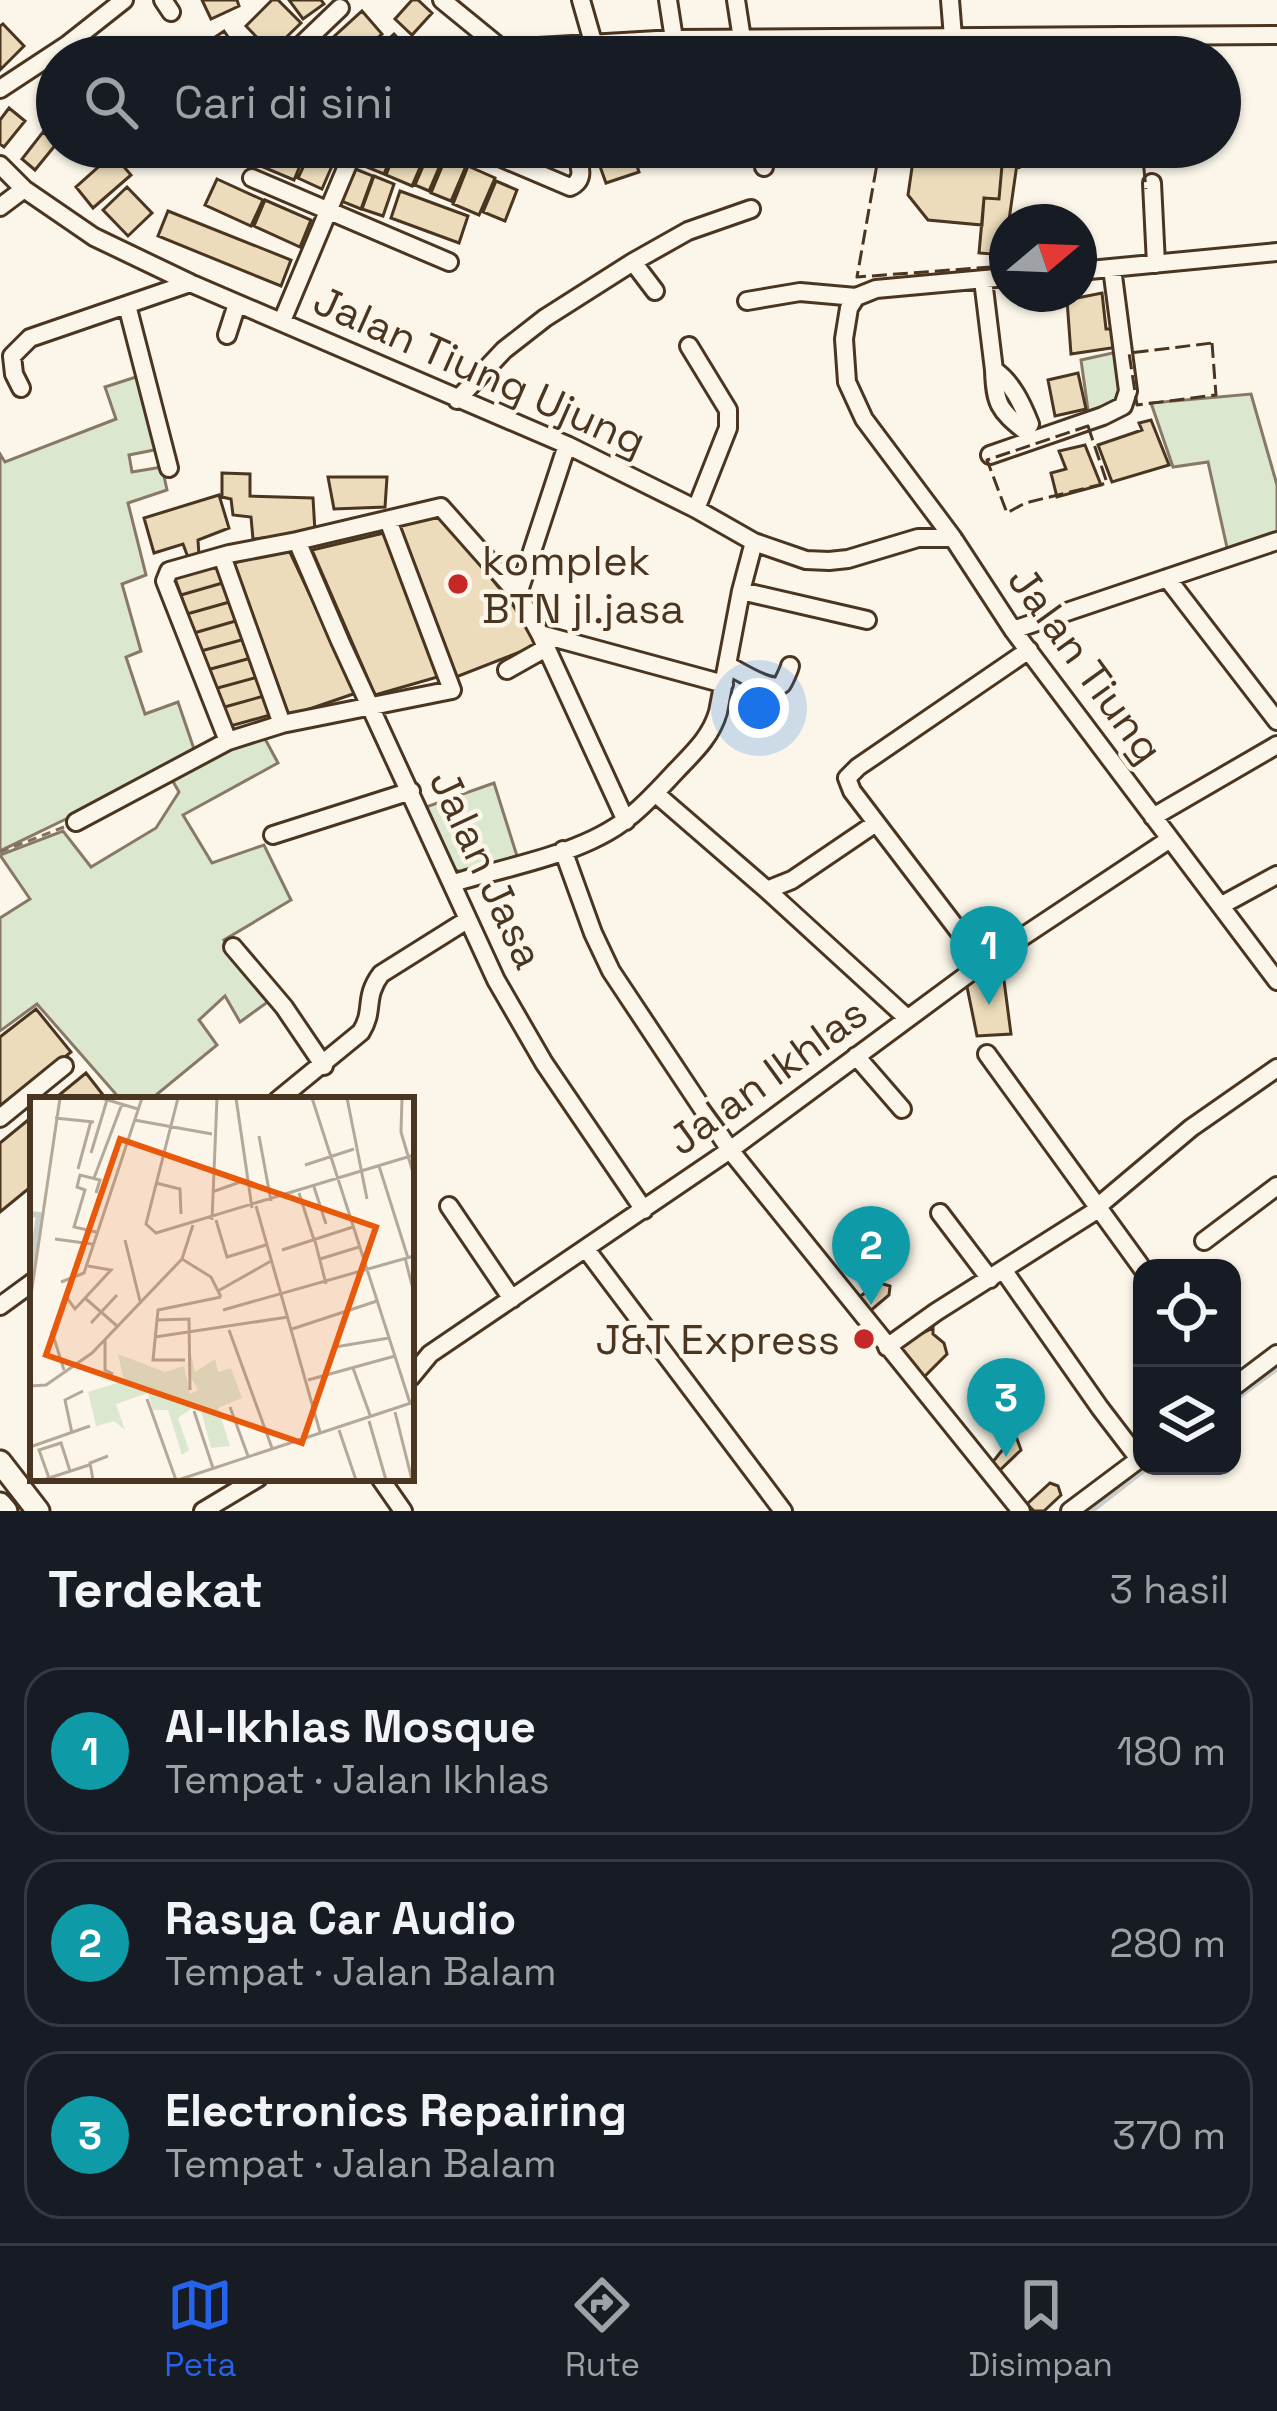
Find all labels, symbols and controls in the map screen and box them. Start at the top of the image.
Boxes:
search box [36,36,1241,168]
icon: search [78,69,144,135]
text: Cari di sini [174,74,393,131]
north arrow [989,204,1097,312]
street label: Jalan Tiung Ujung [305,273,654,468]
place label: komplek BTN jl.jasa [482,534,684,635]
street label: Jalan Tiung [996,555,1175,773]
marker: komplek BTN jl.jasa [445,571,471,597]
your location [729,678,789,738]
street label: Jalan Jasa [418,761,556,977]
pin: 1 [950,906,1028,1005]
street label: Jalan Ikhlas [657,986,878,1167]
inset map [30,1097,414,1481]
pin: 2 [832,1206,910,1305]
map controls [1133,1259,1241,1475]
button: locate [1133,1259,1241,1367]
place label: J&T Express [595,1313,840,1366]
marker: J&T Express [851,1326,877,1352]
pin: 3 [967,1358,1045,1457]
button: layers [1133,1367,1241,1475]
text: Terdekat [48,1557,263,1622]
text: 3 hasil [1110,1565,1229,1614]
text: Al-Ikhlas Mosque [165,1698,536,1755]
text: 1 [81,1727,99,1776]
text: 180 m [1117,1727,1226,1776]
text: Tempat · Jalan Ikhlas [165,1755,550,1804]
text: Rasya Car Audio [165,1890,516,1947]
text: 2 [78,1919,102,1968]
text: 280 m [1110,1919,1226,1968]
text: Tempat · Jalan Balam [165,1947,556,1996]
text: Electronics Repairing [165,2082,627,2139]
text: 3 [78,2111,102,2160]
text: 370 m [1112,2111,1226,2160]
text: Tempat · Jalan Balam [165,2139,556,2188]
tab: Peta [164,2272,236,2386]
tab: Rute [565,2272,640,2386]
tab: Disimpan [969,2272,1113,2386]

